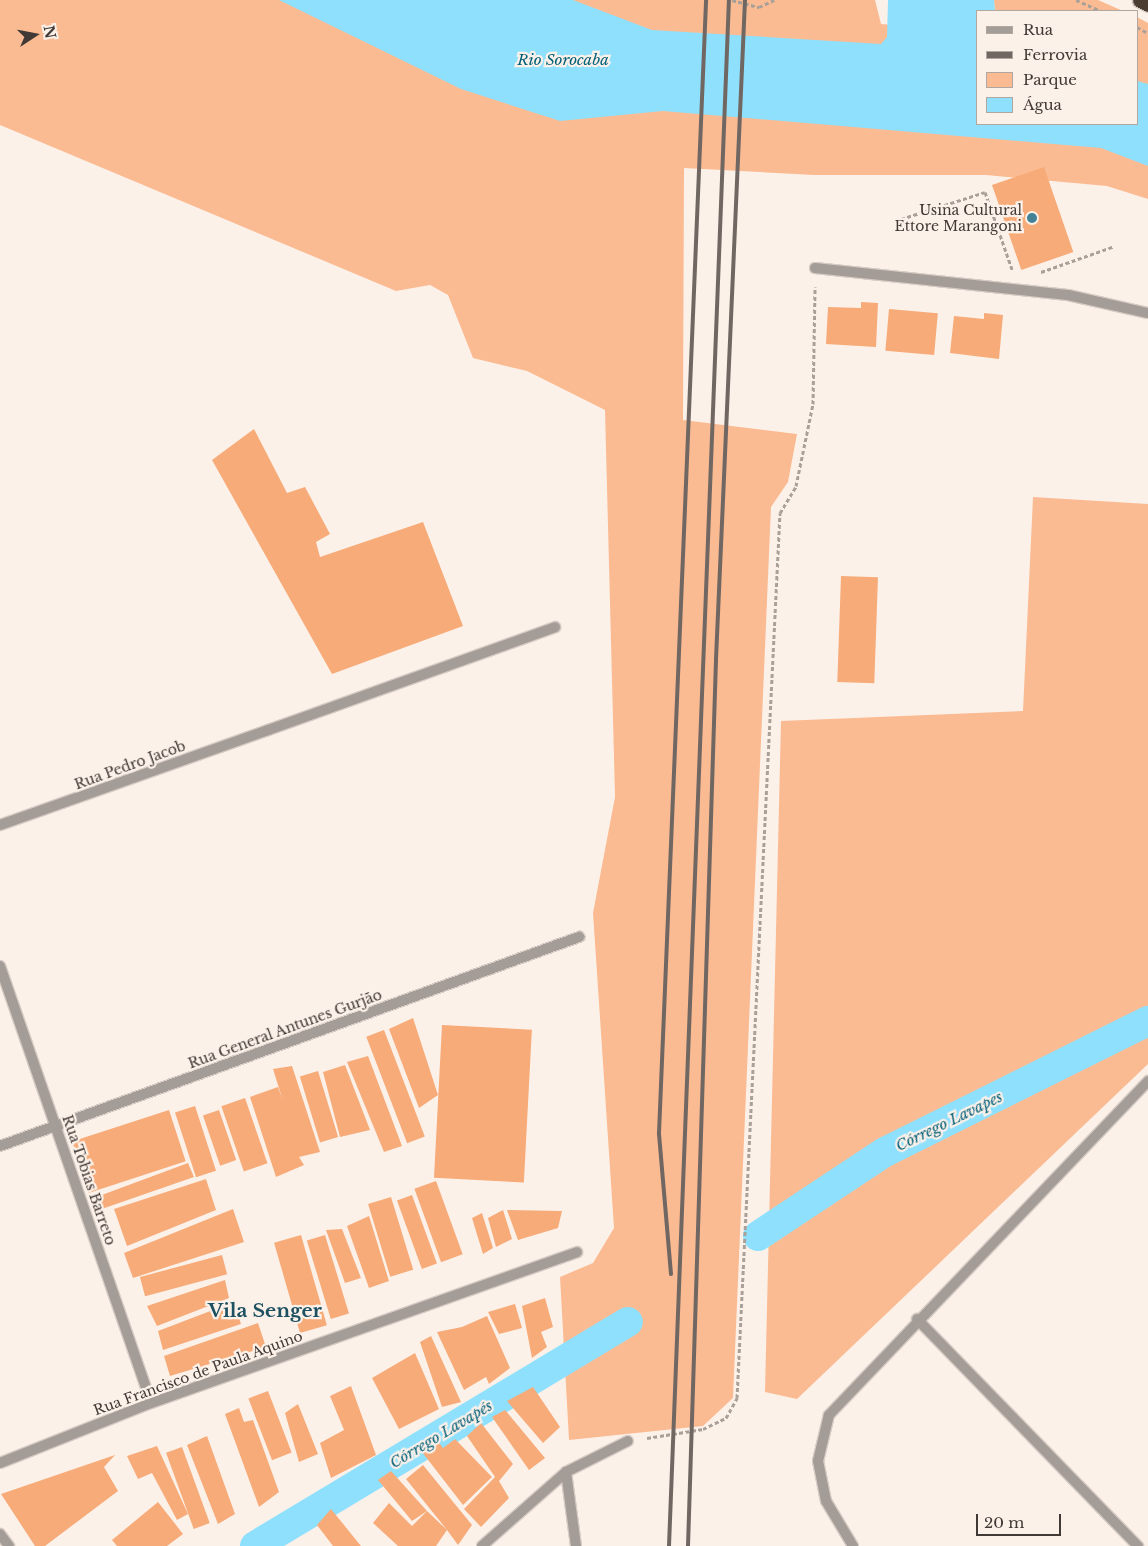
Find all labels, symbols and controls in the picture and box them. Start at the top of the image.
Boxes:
north arrow [10,10,60,60]
legend [976,10,1138,125]
text: Rua [1023,20,1053,39]
text: N [40,24,60,40]
text: Ferrovia [1023,45,1087,64]
water label: Rio Sorocaba [517,51,609,69]
text: Parque [1023,70,1077,89]
text: Água [1023,95,1062,114]
place label: Usina Cultural Ettore Marangoni [895,202,1022,234]
marker: Usina Cultural Ettore Marangoni [1026,212,1038,224]
street label: Rua Pedro Jacob [72,737,188,793]
street label: Rua General Antunes Gurjão [186,986,384,1072]
water label: Córrego Lavapes [893,1087,1005,1155]
street label: Rua Tobias Barreto [59,1112,119,1248]
district label: Vila Senger [208,1300,322,1322]
street label: Rua Francisco de Paula Aquino [91,1327,305,1419]
water label: Córrego Lavapés [386,1396,496,1472]
scale bar [978,1504,1063,1536]
text: 20 m [984,1513,1024,1532]

